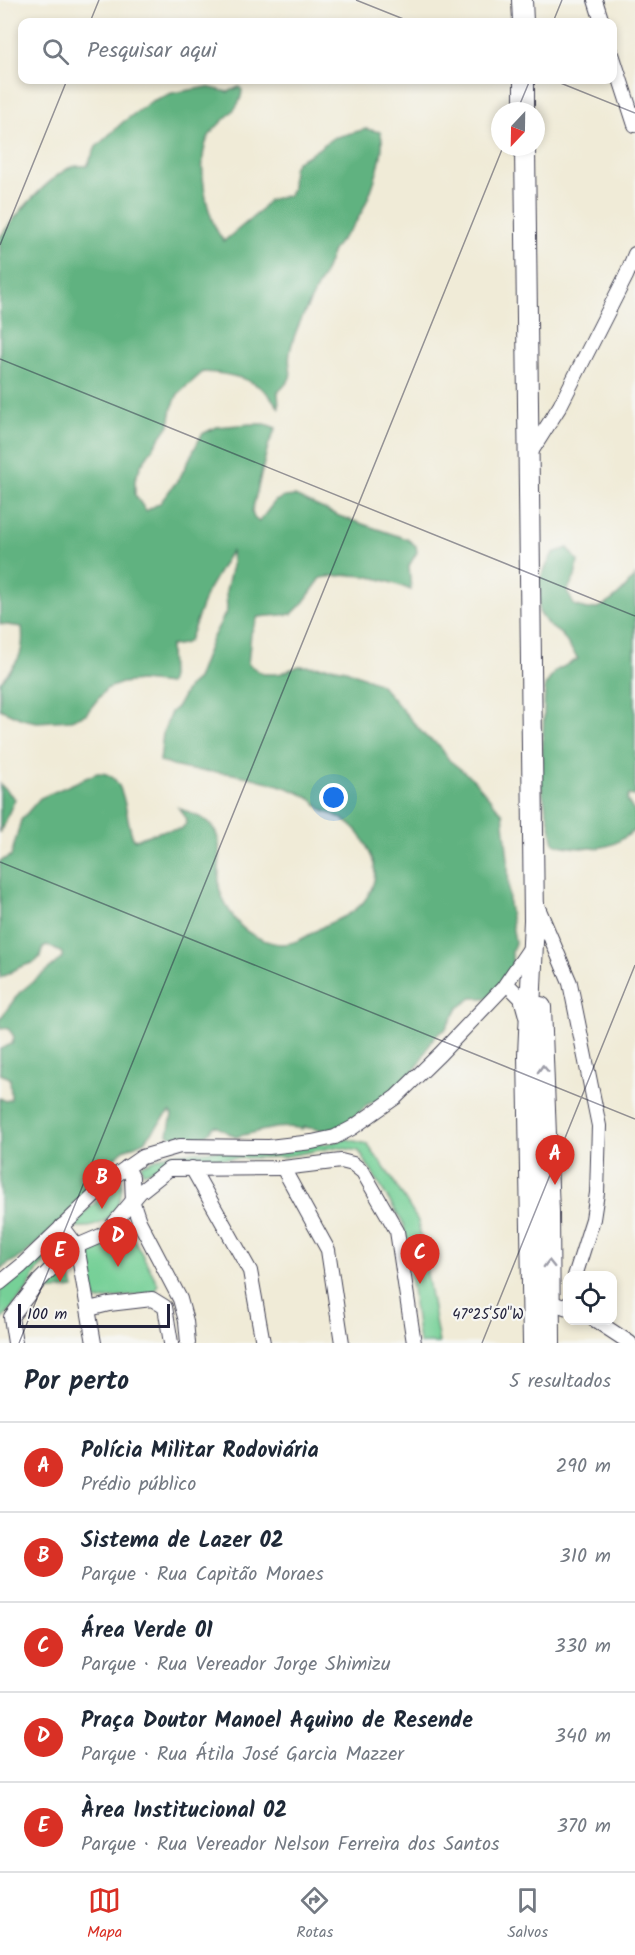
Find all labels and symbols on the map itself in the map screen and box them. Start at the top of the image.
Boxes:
north arrow [491,102,545,156]
your location [319,783,348,812]
one-way arrow [536,1064,549,1073]
pin: A [536,1136,574,1185]
pin: B [82,1160,122,1209]
pin: D [98,1218,138,1267]
pin: E [40,1232,80,1282]
pin: C [400,1234,440,1284]
one-way arrow [543,1259,555,1268]
scale bar [18,1301,170,1328]
text: 47°25'50"W [452,1303,524,1327]

